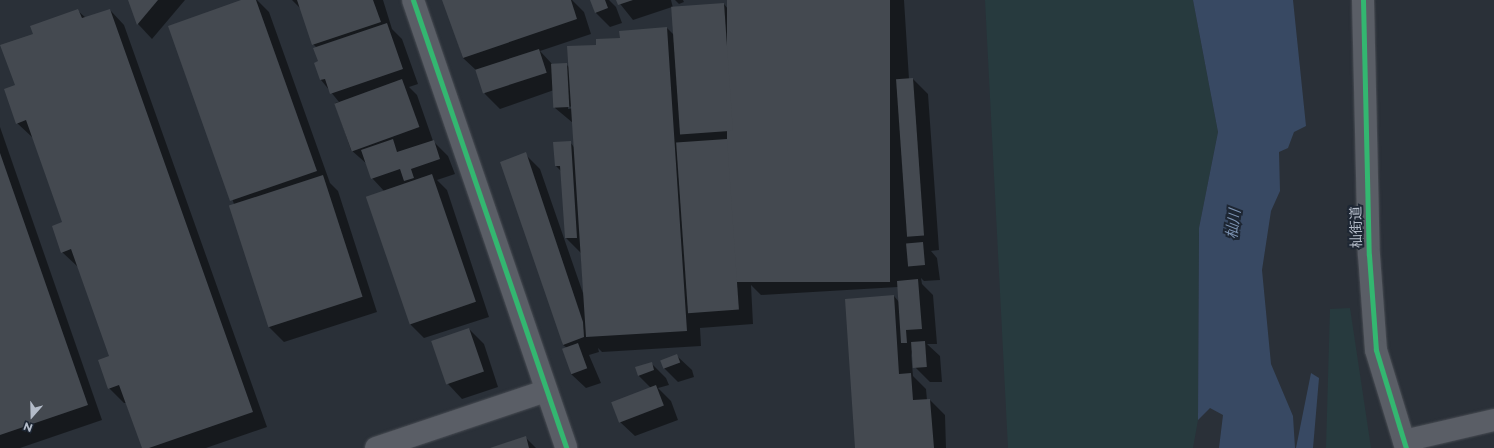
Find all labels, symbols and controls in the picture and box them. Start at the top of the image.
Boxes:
street label: 杣街道 [1347,206,1365,248]
water label: 杣川 [1222,208,1244,240]
north arrow [12,396,52,436]
text: N [21,419,34,435]

